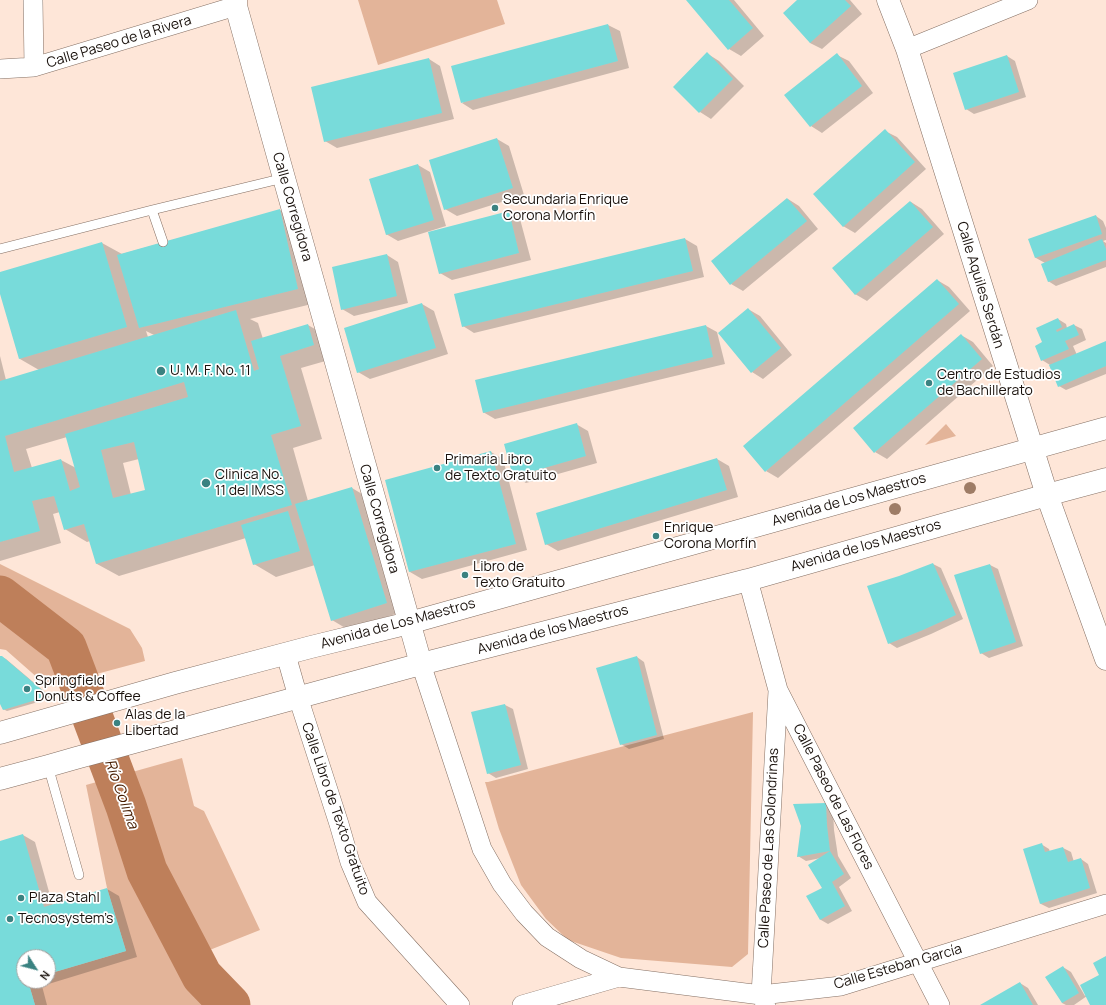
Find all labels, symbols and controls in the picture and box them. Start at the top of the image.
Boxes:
street label: Calle Paseo de la Rivera [45,12,193,72]
street label: Calle Corregidora [268,151,316,263]
place label: Secundaria Enrique Corona Morfín [503,192,629,224]
marker: Secundaria Enrique Corona Morfín [490,203,500,213]
street label: Calle Aquiles Serdán [953,220,1007,350]
place label: U. M. F. No. 11 [170,363,251,379]
marker: U. M. F. No. 11 [155,365,167,377]
place label: Centro de Estudios de Bachillerato [937,367,1061,400]
marker: Centro de Estudios de Bachillerato [924,378,934,388]
place label: Primaria Libro de Texto Gratuito [445,452,556,484]
street label: Calle Corregidora [355,463,403,575]
marker: Primaria Libro de Texto Gratuito [432,463,442,473]
place label: Clinica No. 11 del IMSS [215,467,284,500]
street label: Avenida de Los Maestros [770,470,928,530]
marker: Clinica No. 11 del IMSS [200,477,212,489]
street label: Avenida de los Maestros [789,516,943,576]
place label: Enrique Corona Morfín [664,520,756,552]
marker: Enrique Corona Morfín [651,531,661,541]
place label: Libro de Texto Gratuito [473,559,565,592]
marker: Libro de Texto Gratuito [460,570,470,580]
street label: Avenida de Los Maestros [319,595,477,653]
street label: Avenida de los Maestros [476,602,630,658]
place label: Springfield Donuts & Coffee [35,673,141,706]
marker: Springfield Donuts & Coffee [22,684,32,694]
place label: Alas de la Libertad [125,707,185,740]
marker: Alas de la Libertad [112,718,122,728]
street label: Calle Libro de Texto Gratuito [298,720,372,898]
street label: Calle Paseo de Las Flores [789,721,877,873]
street label: Calle Paseo de Las Golondrinas [755,748,783,948]
water label: Río Colima [100,757,142,831]
place label: Plaza Stahl [29,890,100,906]
marker: Plaza Stahl [16,893,26,903]
place label: Tecnosystem’s [18,911,113,927]
marker: Tecnosystem’s [5,914,15,924]
street label: Calle Esteban García [832,941,964,993]
north arrow [16,949,56,989]
text: N [37,968,54,983]

